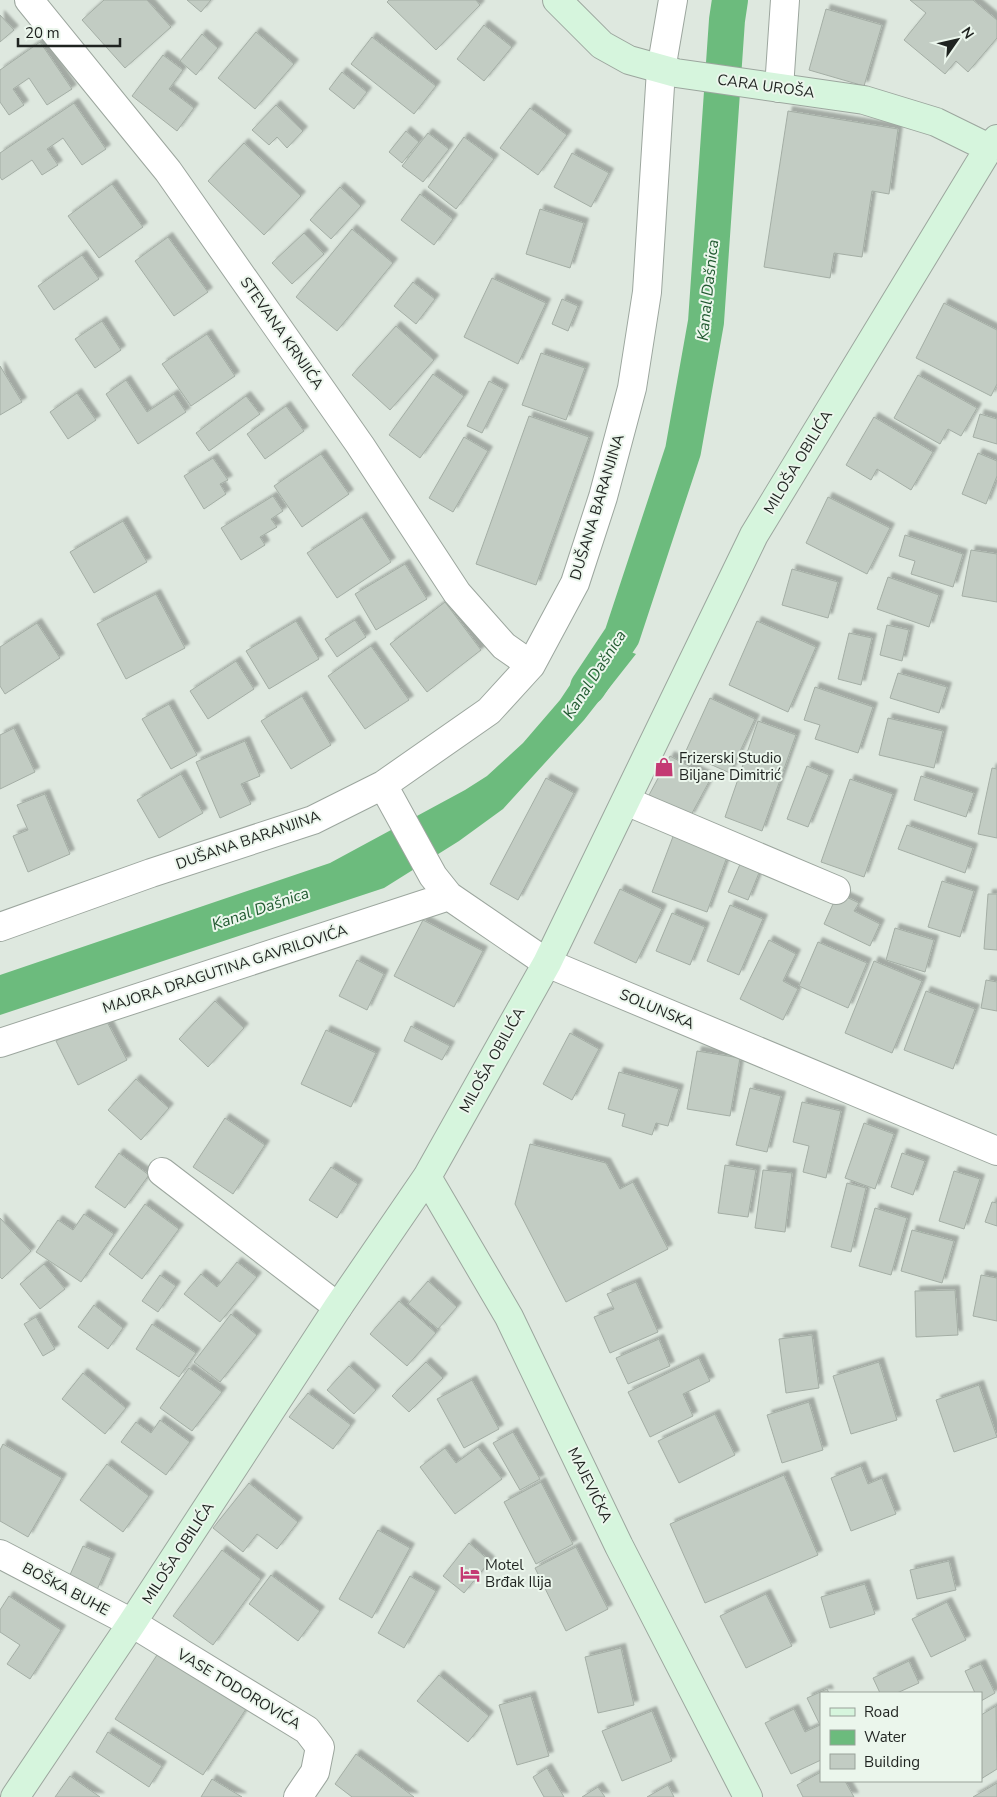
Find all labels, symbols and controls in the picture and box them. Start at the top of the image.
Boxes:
scale bar [18,15,120,47]
north arrow [932,15,982,65]
text: 20 m [25,23,60,43]
text: N [957,23,978,43]
street label: CARA UROŠA [716,68,816,103]
water label: Kanal Dašnica [692,238,724,342]
street label: STEVANA KRNJIĆA [236,272,329,393]
street label: MILOŠA OBILIĆA [758,406,837,518]
street label: DUŠANA BARANJINA [564,431,629,582]
water label: Kanal Dašnica [558,626,632,723]
place label: Frizerski Studio Biljane Dimitrić [679,748,781,785]
shop icon: Frizerski Studio Biljane Dimitrić [653,756,675,778]
street label: DUŠANA BARANJINA [173,805,323,874]
water label: Kanal Dašnica [209,882,312,936]
street label: MAJORA DRAGUTINA GAVRILOVIĆA [100,919,350,1018]
street label: SOLUNSKA [616,984,698,1034]
street label: MILOŠA OBILIĆA [454,1003,529,1116]
street label: MAJEVIČKA [563,1443,618,1526]
street label: MILOŠA OBILIĆA [137,1497,219,1608]
place label: Motel Brđak Ilija [485,1555,552,1592]
street label: BOŠKA BUHE [19,1557,113,1620]
hotel icon: Motel Brđak Ilija [459,1563,481,1585]
street label: VASE TODOROVIĆA [173,1643,305,1734]
legend [820,1692,982,1782]
text: Road [864,1702,899,1722]
text: Water [864,1727,907,1747]
text: Building [864,1752,920,1772]

